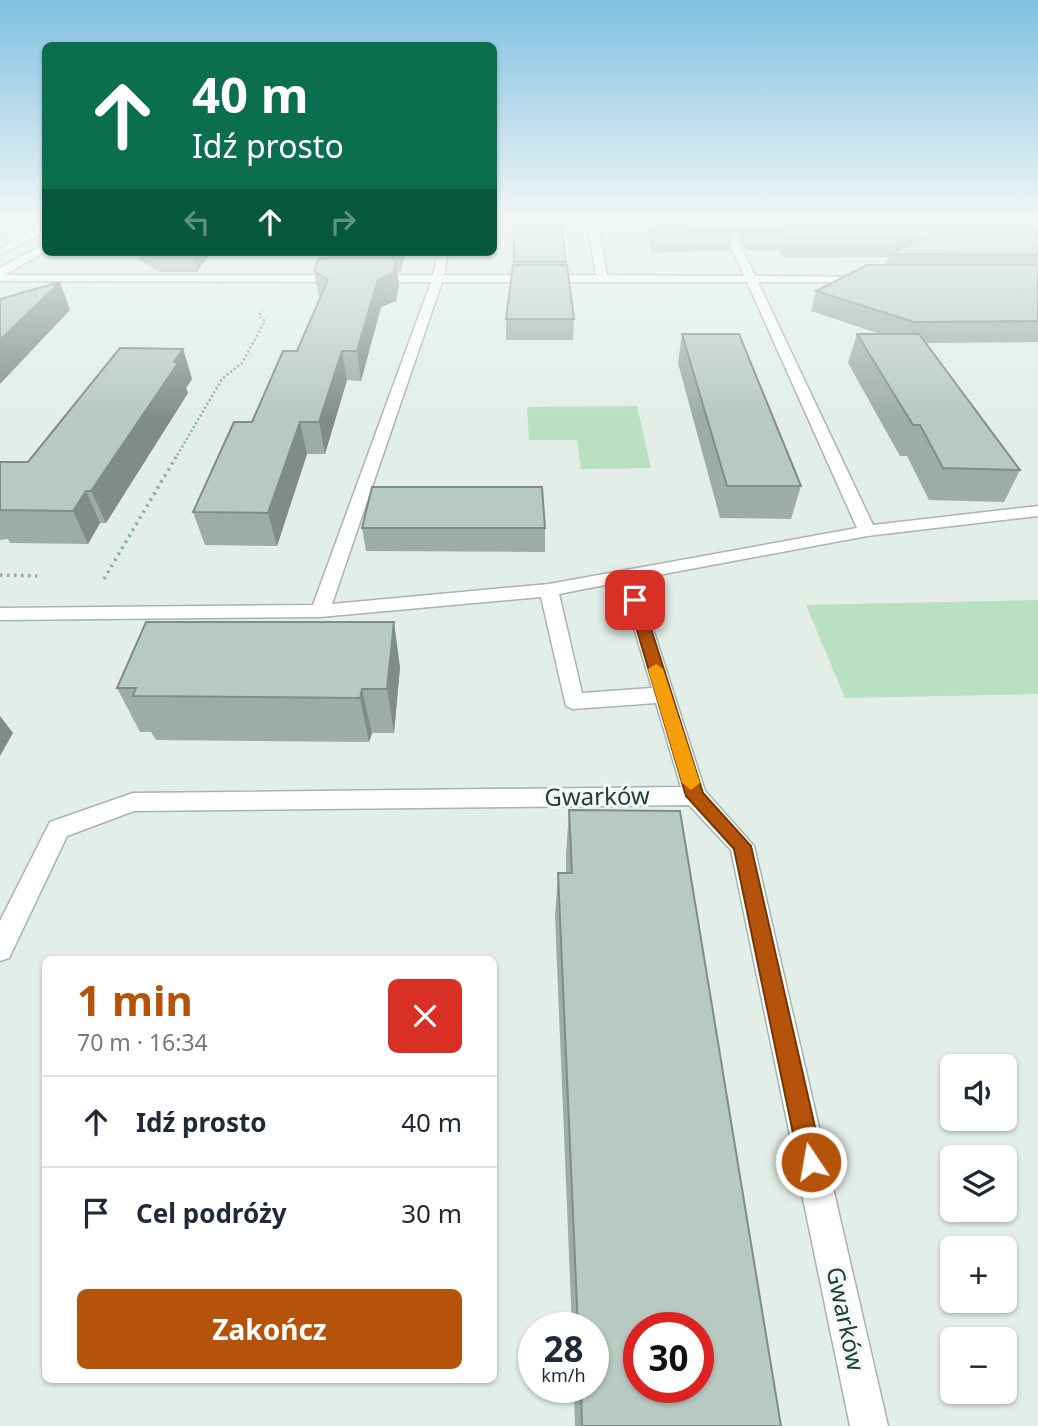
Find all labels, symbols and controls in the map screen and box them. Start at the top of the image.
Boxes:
text: 40 m [192,61,309,127]
icon: ahead [77,70,168,161]
text: Idź prosto [192,124,344,167]
icon: left [178,203,216,241]
icon: ahead [251,203,289,241]
icon: right [324,203,362,241]
pin [605,570,665,630]
icon: arrive [616,581,654,619]
street label: Gwarków [544,778,650,813]
text: 1 min [77,971,193,1028]
button: close [388,979,462,1053]
text: 70 m · 16:34 [77,1026,208,1058]
map controls [940,1054,1017,1404]
button: sound [940,1054,1017,1131]
icon: ahead [77,1103,115,1141]
text: Idź prosto [136,1104,267,1140]
text: 40 m [401,1104,462,1140]
position arrow [774,1125,848,1199]
button: layers [940,1145,1017,1222]
icon: arrive [77,1194,115,1232]
text: Cel podróży [136,1195,287,1231]
text: 30 m [401,1195,462,1231]
button: + [940,1236,1017,1313]
street label: Gwarków [819,1264,874,1374]
button: Zakończ [77,1289,462,1369]
speed limit sign: 30 [623,1312,714,1403]
text: 28 [543,1325,584,1372]
button: − [940,1327,1017,1404]
text: km/h [541,1363,586,1387]

